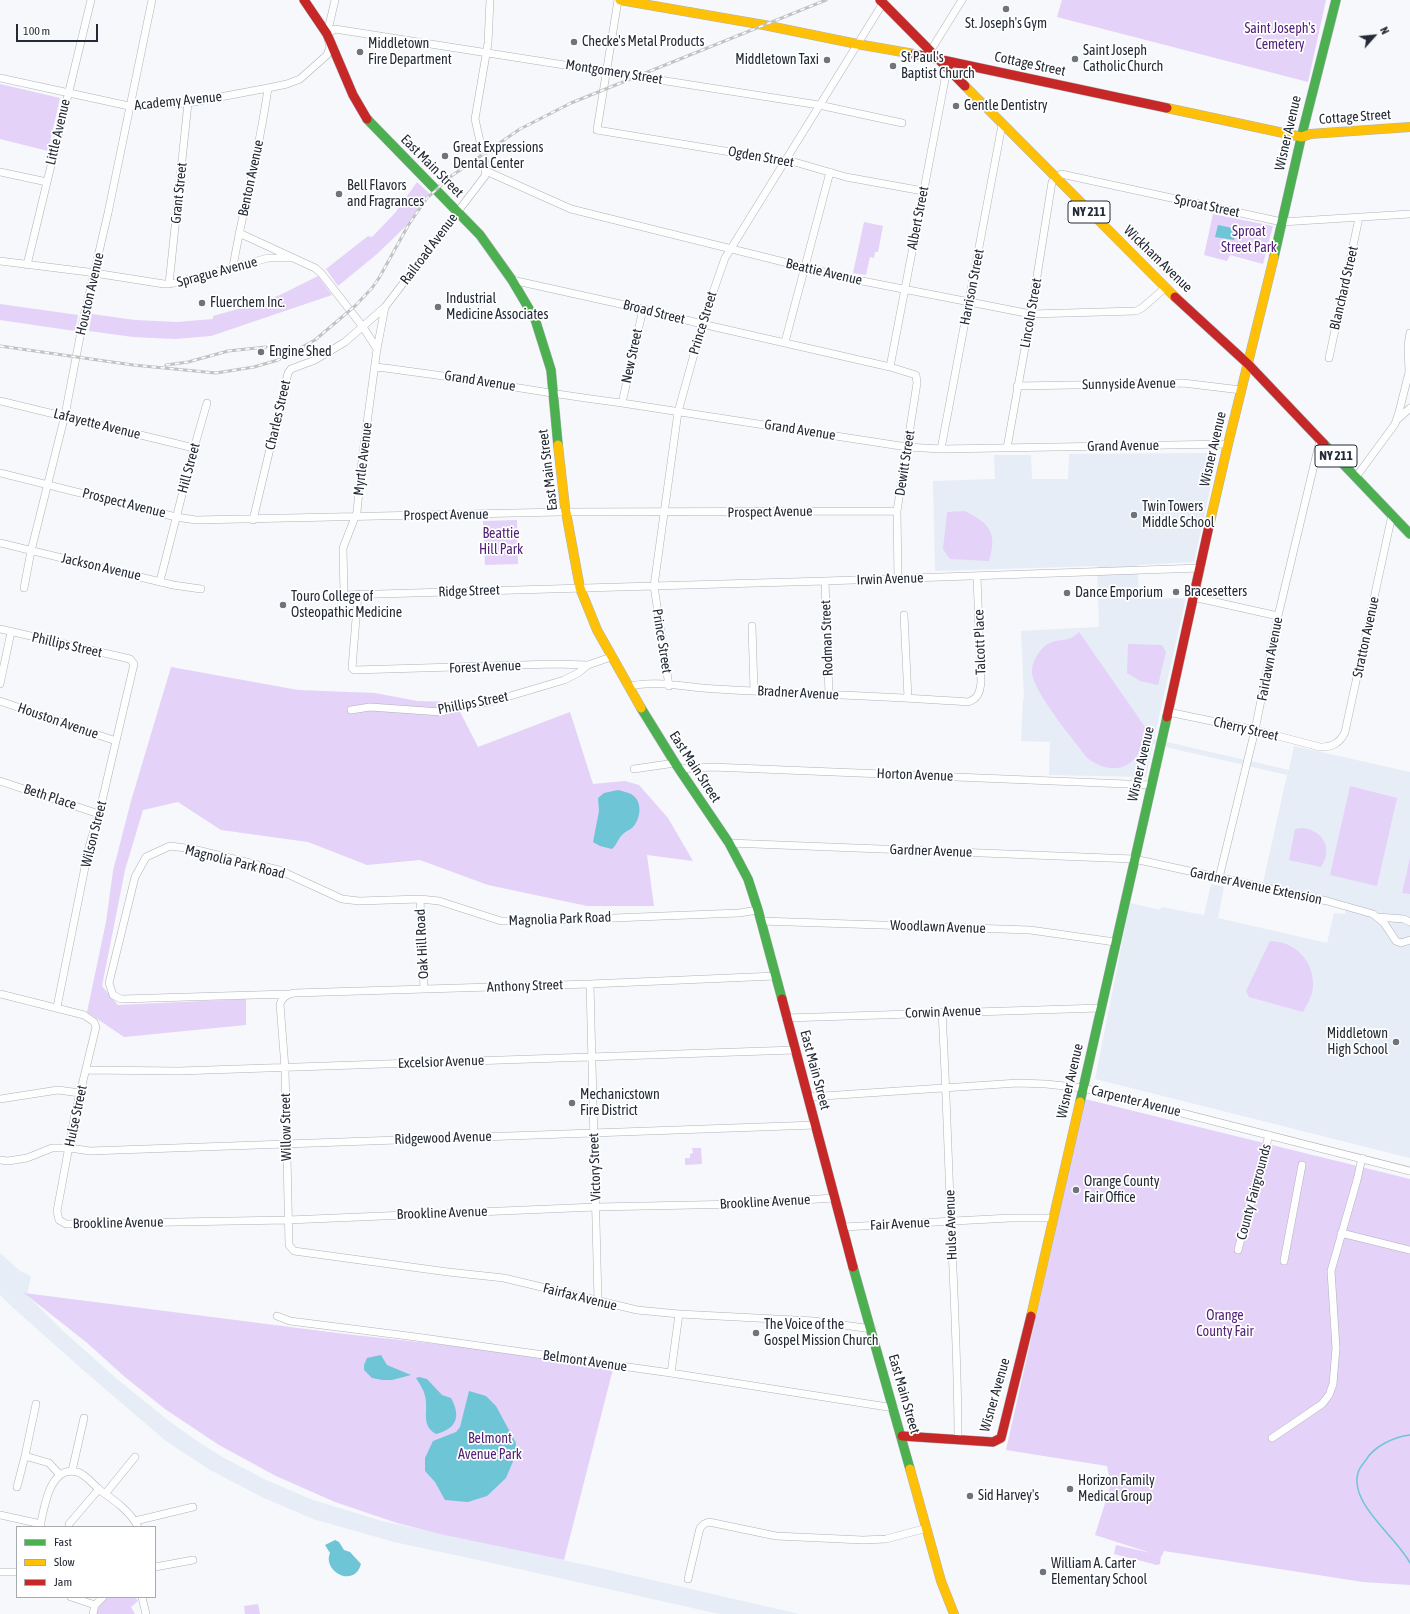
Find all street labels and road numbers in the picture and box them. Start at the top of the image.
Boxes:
street label: Cottage Street [993,48,1067,80]
street label: Montgomery Street [564,56,664,88]
street label: Academy Avenue [133,88,223,114]
street label: Wisner Avenue [1271,94,1305,172]
street label: Little Avenue [42,97,74,167]
street label: Cottage Street [1318,106,1392,128]
street label: East Main Street [397,131,467,201]
street label: Benton Avenue [235,138,267,218]
street label: Ogden Street [727,143,795,171]
street label: Grant Street [167,162,191,224]
street label: Albert Street [904,185,932,251]
street label: Sproat Street [1173,191,1241,221]
road number: NY 211 [1068,201,1110,223]
street label: Railroad Avenue [397,210,461,288]
street label: Wickham Avenue [1120,222,1196,296]
street label: Blanchard Street [1326,244,1362,332]
street label: Harrison Street [956,248,988,326]
street label: Houston Avenue [72,251,108,337]
street label: Sprague Avenue [175,253,259,291]
street label: Beattie Avenue [784,255,864,289]
street label: Lincoln Street [1017,277,1045,349]
street label: Prince Street [685,289,721,357]
street label: Broad Street [621,296,687,328]
street label: New Street [618,327,646,385]
street label: Grand Avenue [443,367,517,395]
street label: Sunnyside Avenue [1082,375,1176,393]
street label: Charles Street [262,378,294,452]
street label: Lafayette Avenue [52,405,142,443]
street label: Wisner Avenue [1196,410,1230,488]
street label: Grand Avenue [763,416,837,444]
street label: Myrtle Avenue [350,421,376,497]
street label: East Main Street [535,428,561,512]
street label: Dewitt Street [892,429,918,497]
street label: Grand Avenue [1087,437,1159,455]
street label: Hill Street [174,441,204,495]
road number: NY 211 [1315,445,1357,467]
street label: Prospect Avenue [81,485,167,521]
street label: Prospect Avenue [727,503,813,521]
street label: Prospect Avenue [403,506,489,524]
street label: Jackson Avenue [59,550,143,584]
street label: Irwin Avenue [856,569,924,589]
street label: Ridge Street [438,582,500,600]
street label: Stratton Avenue [1349,595,1383,679]
street label: Rodman Street [817,600,837,676]
street label: Prince Street [649,608,675,674]
street label: Talcott Place [970,609,990,675]
street label: Fairlawn Avenue [1254,616,1286,702]
street label: Phillips Street [30,629,104,661]
street label: Forest Avenue [449,657,521,677]
street label: Bradner Avenue [757,682,839,704]
street label: Phillips Street [436,688,510,718]
street label: Houston Avenue [15,699,101,743]
street label: Cherry Street [1212,713,1280,745]
street label: Wisner Avenue [1124,725,1158,803]
street label: East Main Street [666,728,724,806]
street label: Horton Avenue [876,765,954,785]
street label: Beth Place [22,781,78,813]
street label: Wilson Street [78,799,110,869]
street label: Magnolia Park Road [183,841,287,883]
street label: Gardner Avenue [889,841,973,861]
street label: Gardner Avenue Extension [1188,864,1324,908]
street label: Oak Hill Road [412,909,432,979]
street label: Magnolia Park Road [508,909,612,929]
street label: Woodlawn Avenue [890,917,986,937]
street label: Anthony Street [487,976,563,996]
street label: Corwin Avenue [905,1002,981,1022]
street label: East Main Street [796,1028,834,1112]
street label: Wisner Avenue [1053,1042,1087,1120]
street label: Excelsior Avenue [398,1052,484,1072]
street label: Carpenter Avenue [1089,1082,1183,1120]
street label: Hulse Street [61,1084,91,1148]
street label: Willow Street [277,1093,295,1161]
street label: Ridgewood Avenue [394,1128,492,1148]
street label: Victory Street [585,1133,605,1201]
street label: County Fairgrounds [1233,1142,1275,1242]
street label: Hulse Avenue [941,1189,961,1261]
street label: Brookline Avenue [719,1191,811,1213]
street label: Brookline Avenue [396,1203,488,1223]
street label: Brookline Avenue [72,1214,164,1232]
street label: Fair Avenue [870,1214,930,1234]
street label: Fairfax Avenue [541,1280,619,1314]
street label: Belmont Avenue [542,1347,628,1375]
street label: East Main Street [885,1352,923,1436]
street label: Wisner Avenue [976,1356,1014,1434]

